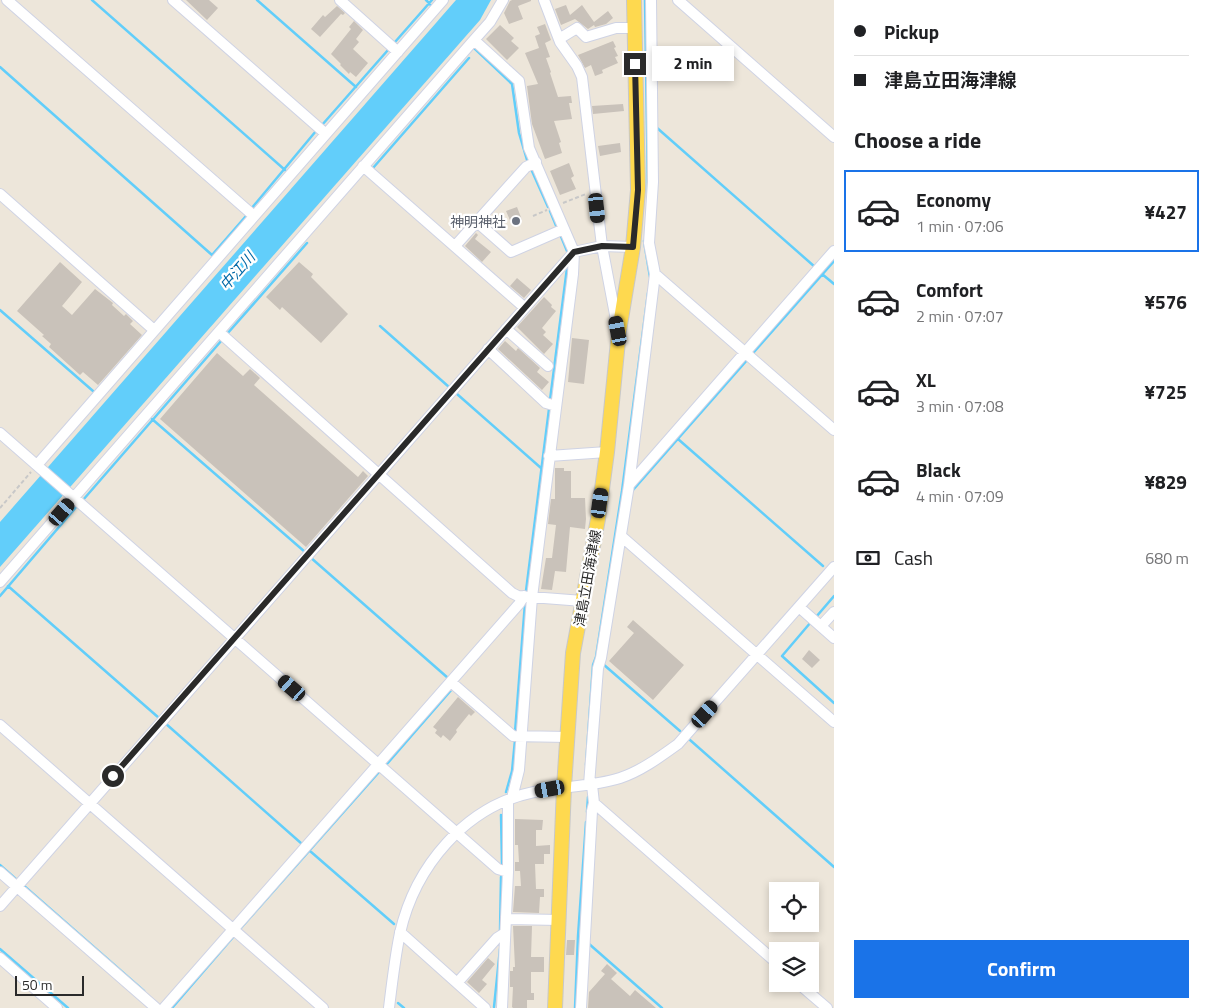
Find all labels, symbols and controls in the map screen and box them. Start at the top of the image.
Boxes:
text: Pickup [884,17,939,46]
callout: 2 min [652,46,735,82]
text: 2 min [674,51,712,75]
route end [624,53,646,75]
text: 津島立田海津線 [884,65,1017,94]
text: Choose a ride [854,123,981,157]
text: Economy [916,185,991,214]
icon: car [856,189,901,234]
car [587,192,606,224]
text: ¥427 [1144,197,1187,226]
place label: 神明神社 [450,211,506,232]
text: 1 min · 07:06 [916,214,1004,238]
marker: 神明神社 [510,215,522,227]
water label: 中江川 [214,245,262,296]
text: Comfort [916,275,983,304]
icon: car [856,279,901,324]
text: ¥576 [1144,287,1187,316]
text: 2 min · 07:07 [916,304,1004,328]
car [607,315,628,347]
text: XL [916,365,936,394]
icon: car [856,369,901,414]
text: ¥725 [1144,377,1187,406]
text: 3 min · 07:08 [916,394,1004,418]
text: Black [916,455,961,484]
icon: car [856,459,901,504]
text: ¥829 [1144,467,1187,496]
text: 4 min · 07:09 [916,484,1004,508]
car [590,487,609,519]
car [46,496,77,528]
street label: 津島立田海津線 [568,528,606,628]
text: Cash [894,543,933,572]
icon: cash [854,544,882,572]
text: 680 m [1145,546,1189,570]
car [275,672,308,704]
car [689,698,720,730]
route start [102,765,124,787]
car [533,779,566,799]
map controls [769,882,819,992]
button: locate [769,882,819,932]
button: Confirm [854,940,1189,998]
button: layers [769,942,819,992]
scale bar [15,973,84,996]
text: 50 m [22,974,52,995]

